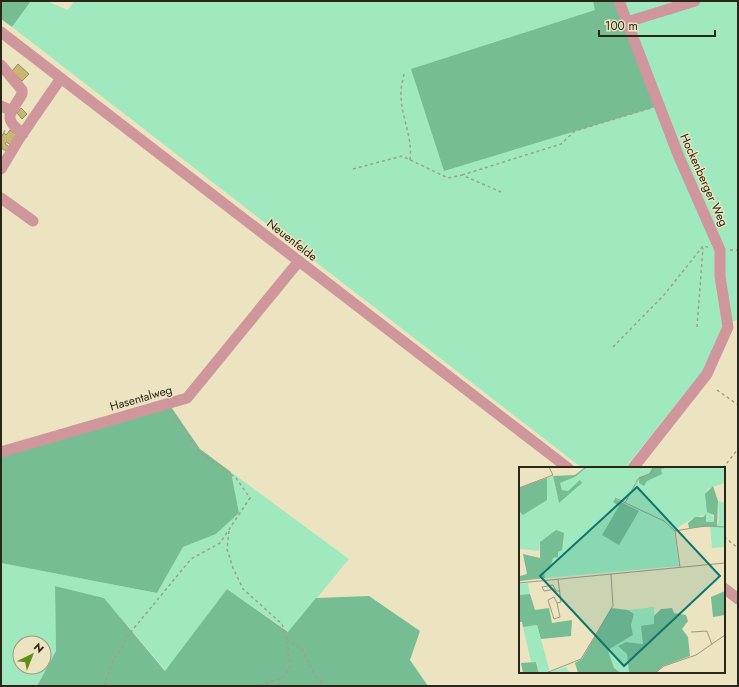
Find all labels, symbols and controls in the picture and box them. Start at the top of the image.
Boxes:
scale bar [599,12,715,38]
text: 100 m [605,17,638,35]
street label: Hockenberger Weg [675,131,733,229]
street label: Neuenfelde [263,215,321,265]
street label: Hasentalweg [108,381,174,415]
inset map [519,467,725,673]
north arrow [12,635,52,675]
text: N [30,639,47,657]

